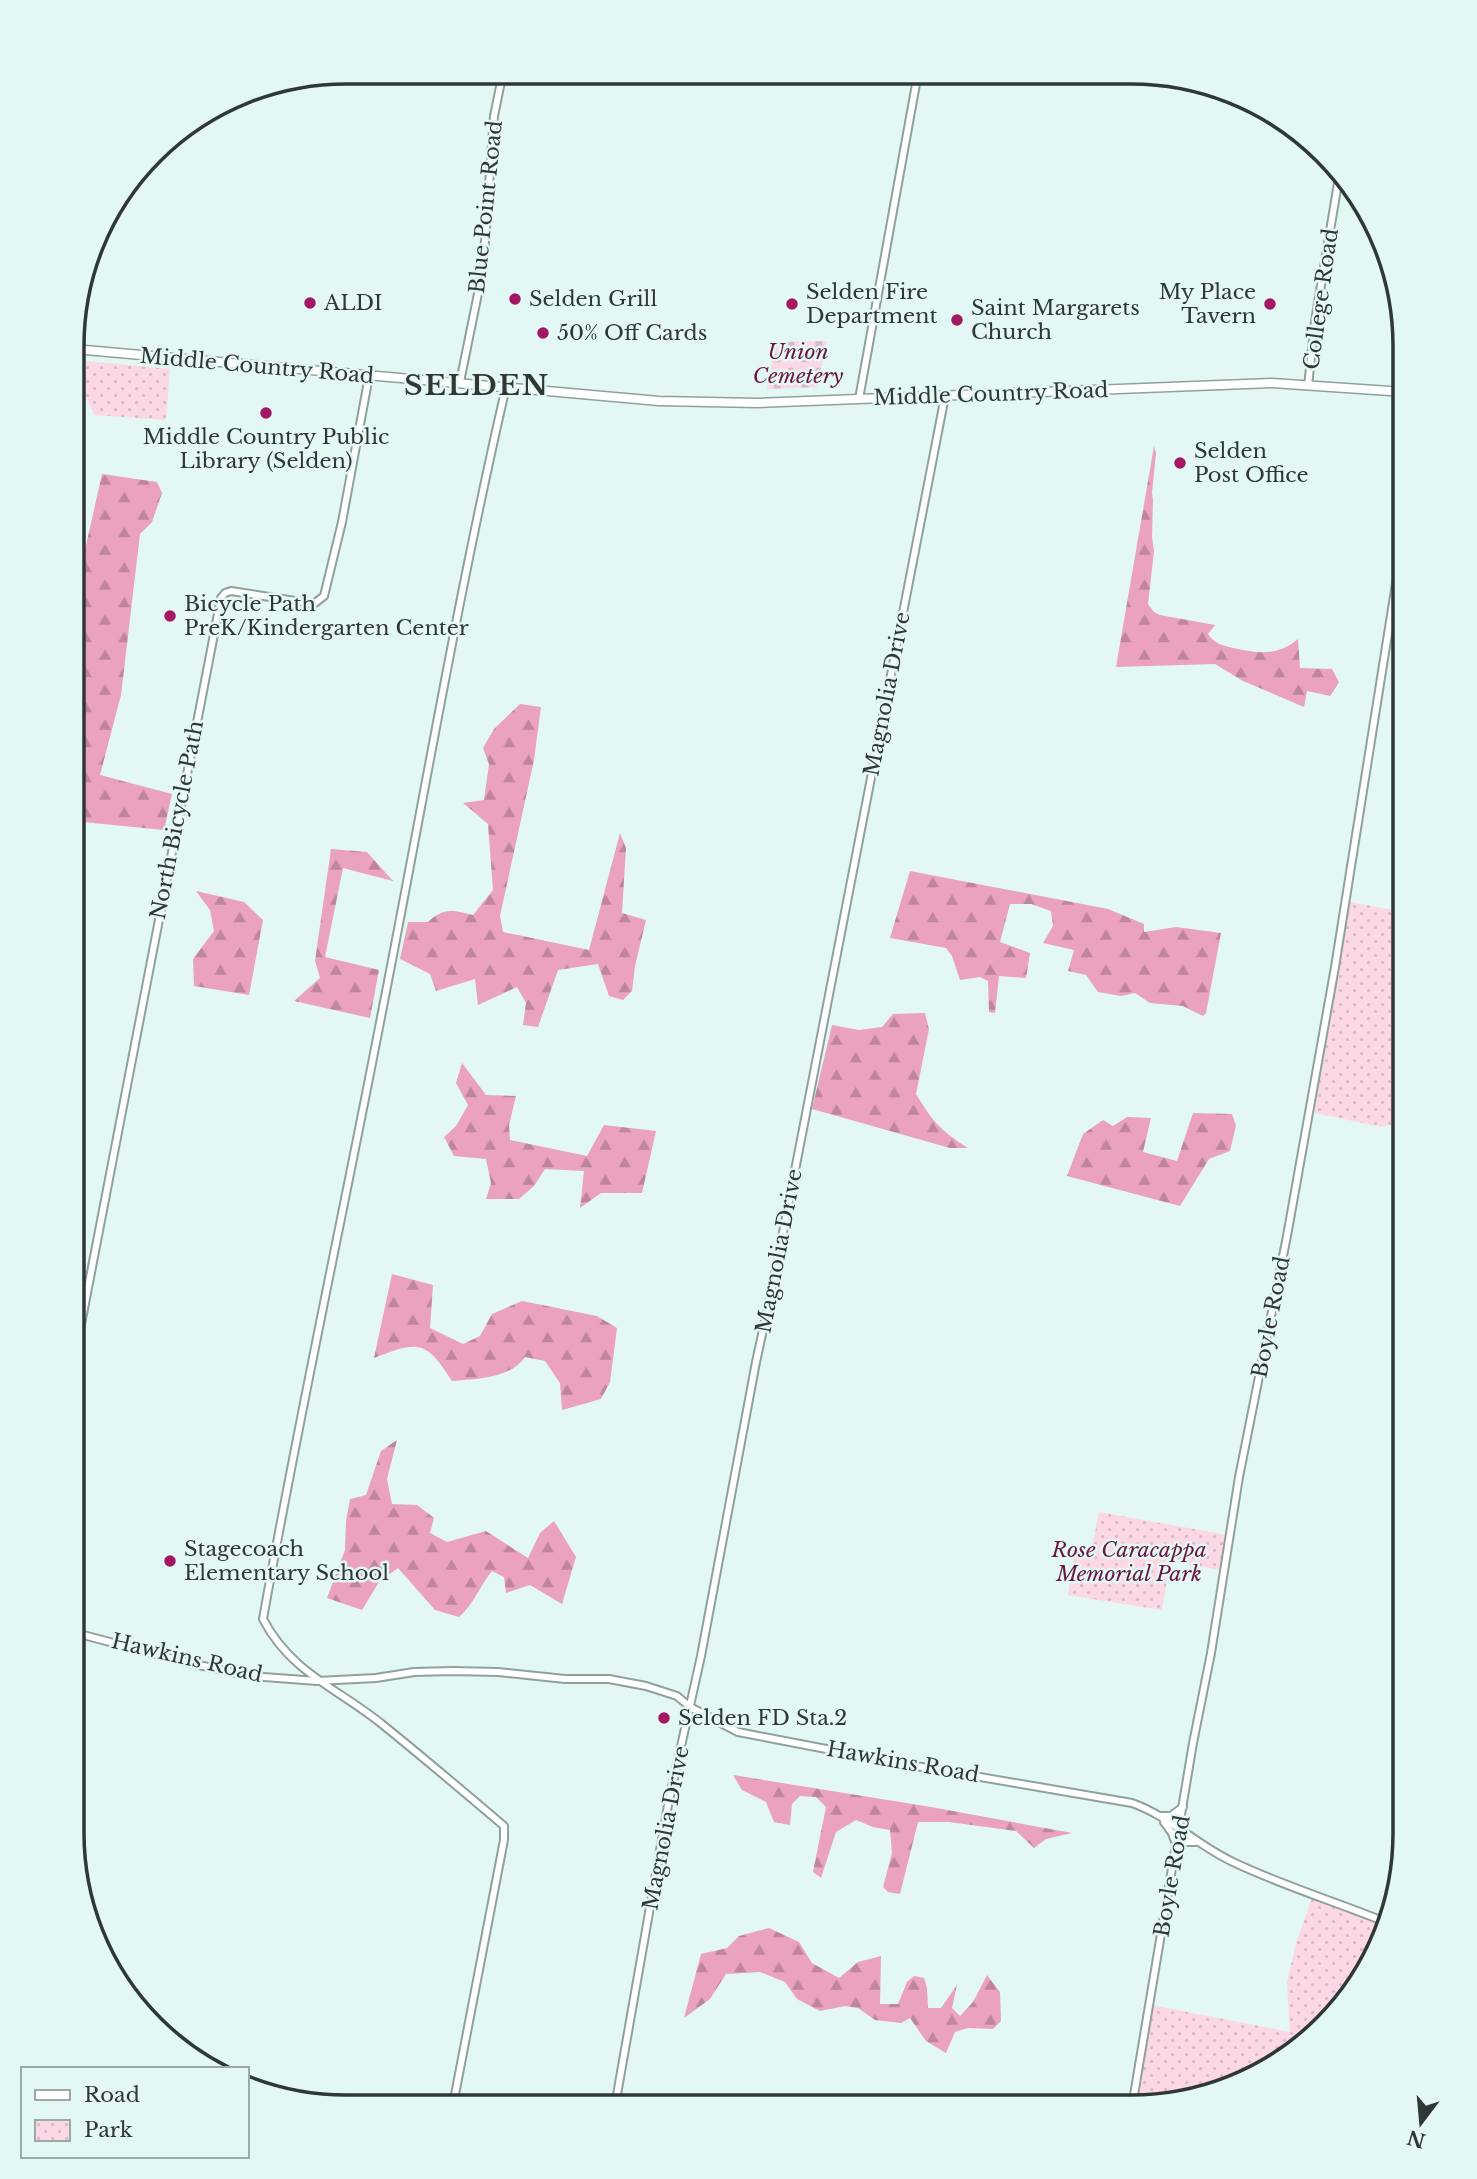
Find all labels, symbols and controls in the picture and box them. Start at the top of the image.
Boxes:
street label: Blue Point Road [464,119,508,295]
street label: College Road [1298,227,1344,371]
place label: Selden Fire Department [806,279,937,329]
place label: My Place Tavern [1159,279,1256,329]
place label: Selden Grill [529,286,657,312]
place label: ALDI [323,290,383,316]
marker: Selden Grill [507,291,523,307]
marker: ALDI [302,295,318,311]
place label: Saint Margarets Church [971,295,1140,345]
marker: Selden Fire Department [784,296,800,312]
marker: My Place Tavern [1262,296,1278,312]
marker: Saint Margarets Church [949,312,965,328]
place label: 50% Off Cards [557,320,707,346]
marker: 50% Off Cards [535,325,551,341]
park label: Union Cemetery [753,339,843,389]
street label: Middle Country Road [139,343,375,389]
district label: SELDEN [404,368,550,403]
street label: Middle Country Road [873,377,1109,411]
marker: Middle Country Public Library (Selden) [258,405,274,421]
place label: Middle Country Public Library (Selden) [143,424,389,474]
place label: Selden Post Office [1194,438,1309,488]
marker: Selden Post Office [1172,455,1188,471]
place label: Bicycle Path PreK/Kindergarten Center [184,591,469,641]
marker: Bicycle Path PreK/Kindergarten Center [162,608,178,624]
street label: Magnolia Drive [858,610,916,778]
street label: North Bicycle Path [145,718,209,922]
street label: Magnolia Drive [750,1167,808,1335]
street label: Boyle Road [1246,1254,1296,1380]
place label: Stagecoach Elementary School [184,1536,389,1586]
park label: Rose Caracappa Memorial Park [1050,1537,1207,1587]
marker: Stagecoach Elementary School [162,1553,178,1569]
street label: Hawkins Road [109,1628,265,1688]
place label: Selden FD Sta.2 [678,1705,847,1731]
marker: Selden FD Sta.2 [656,1710,672,1726]
street label: Hawkins Road [825,1736,981,1788]
street label: Magnolia Drive [637,1744,695,1912]
street label: Boyle Road [1148,1813,1196,1939]
legend [21,2067,248,2158]
text: Road [84,2082,140,2108]
north arrow [1386,2088,1456,2158]
text: Park [84,2117,133,2143]
text: N [1405,2125,1428,2152]

